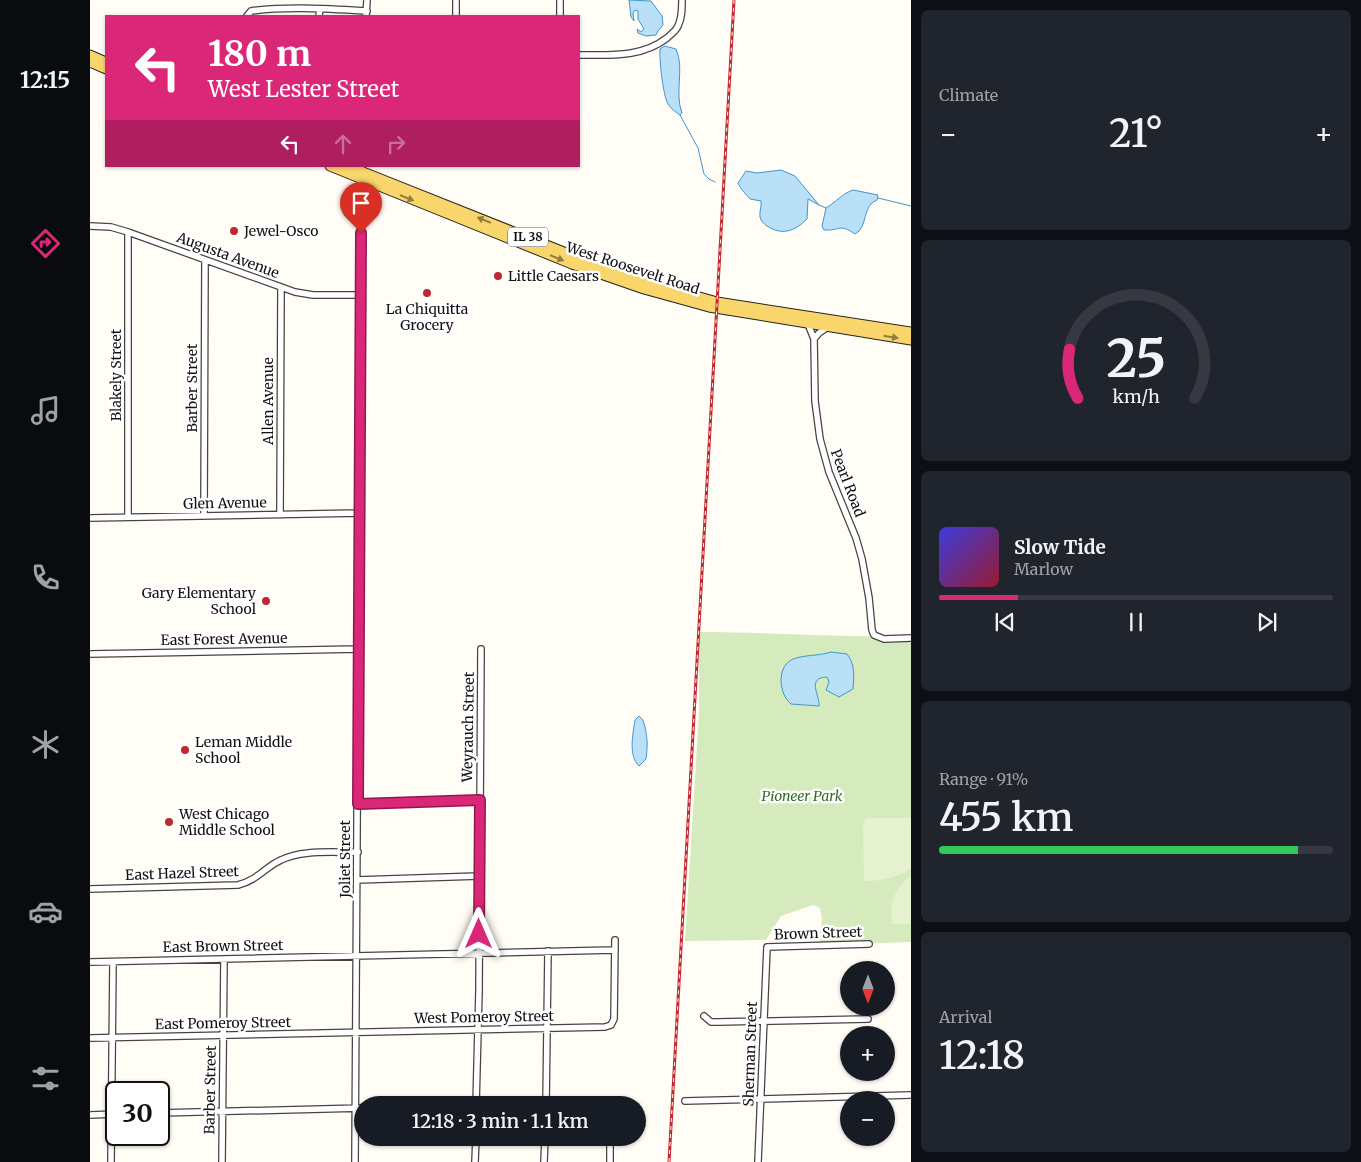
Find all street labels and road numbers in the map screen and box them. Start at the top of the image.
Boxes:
street label: Augusta Avenue [173,228,282,282]
road number: IL 38 [508,228,548,246]
street label: West Roosevelt Road [563,238,702,298]
street label: Blakely Street [107,328,125,421]
street label: Barber Street [183,343,201,433]
street label: Allen Avenue [259,357,277,446]
street label: Pearl Road [827,447,869,520]
street label: Glen Avenue [183,493,267,513]
street label: East Forest Avenue [160,629,288,649]
street label: Weyrauch Street [458,671,478,783]
street label: Joliet Street [336,820,354,899]
street label: East Hazel Street [125,862,240,884]
street label: Brown Street [774,922,863,944]
street label: East Brown Street [163,936,284,956]
street label: Sherman Street [739,1001,761,1107]
street label: West Pomeroy Street [413,1007,555,1027]
street label: East Pomeroy Street [155,1013,292,1033]
street label: Barber Street [200,1045,220,1135]

